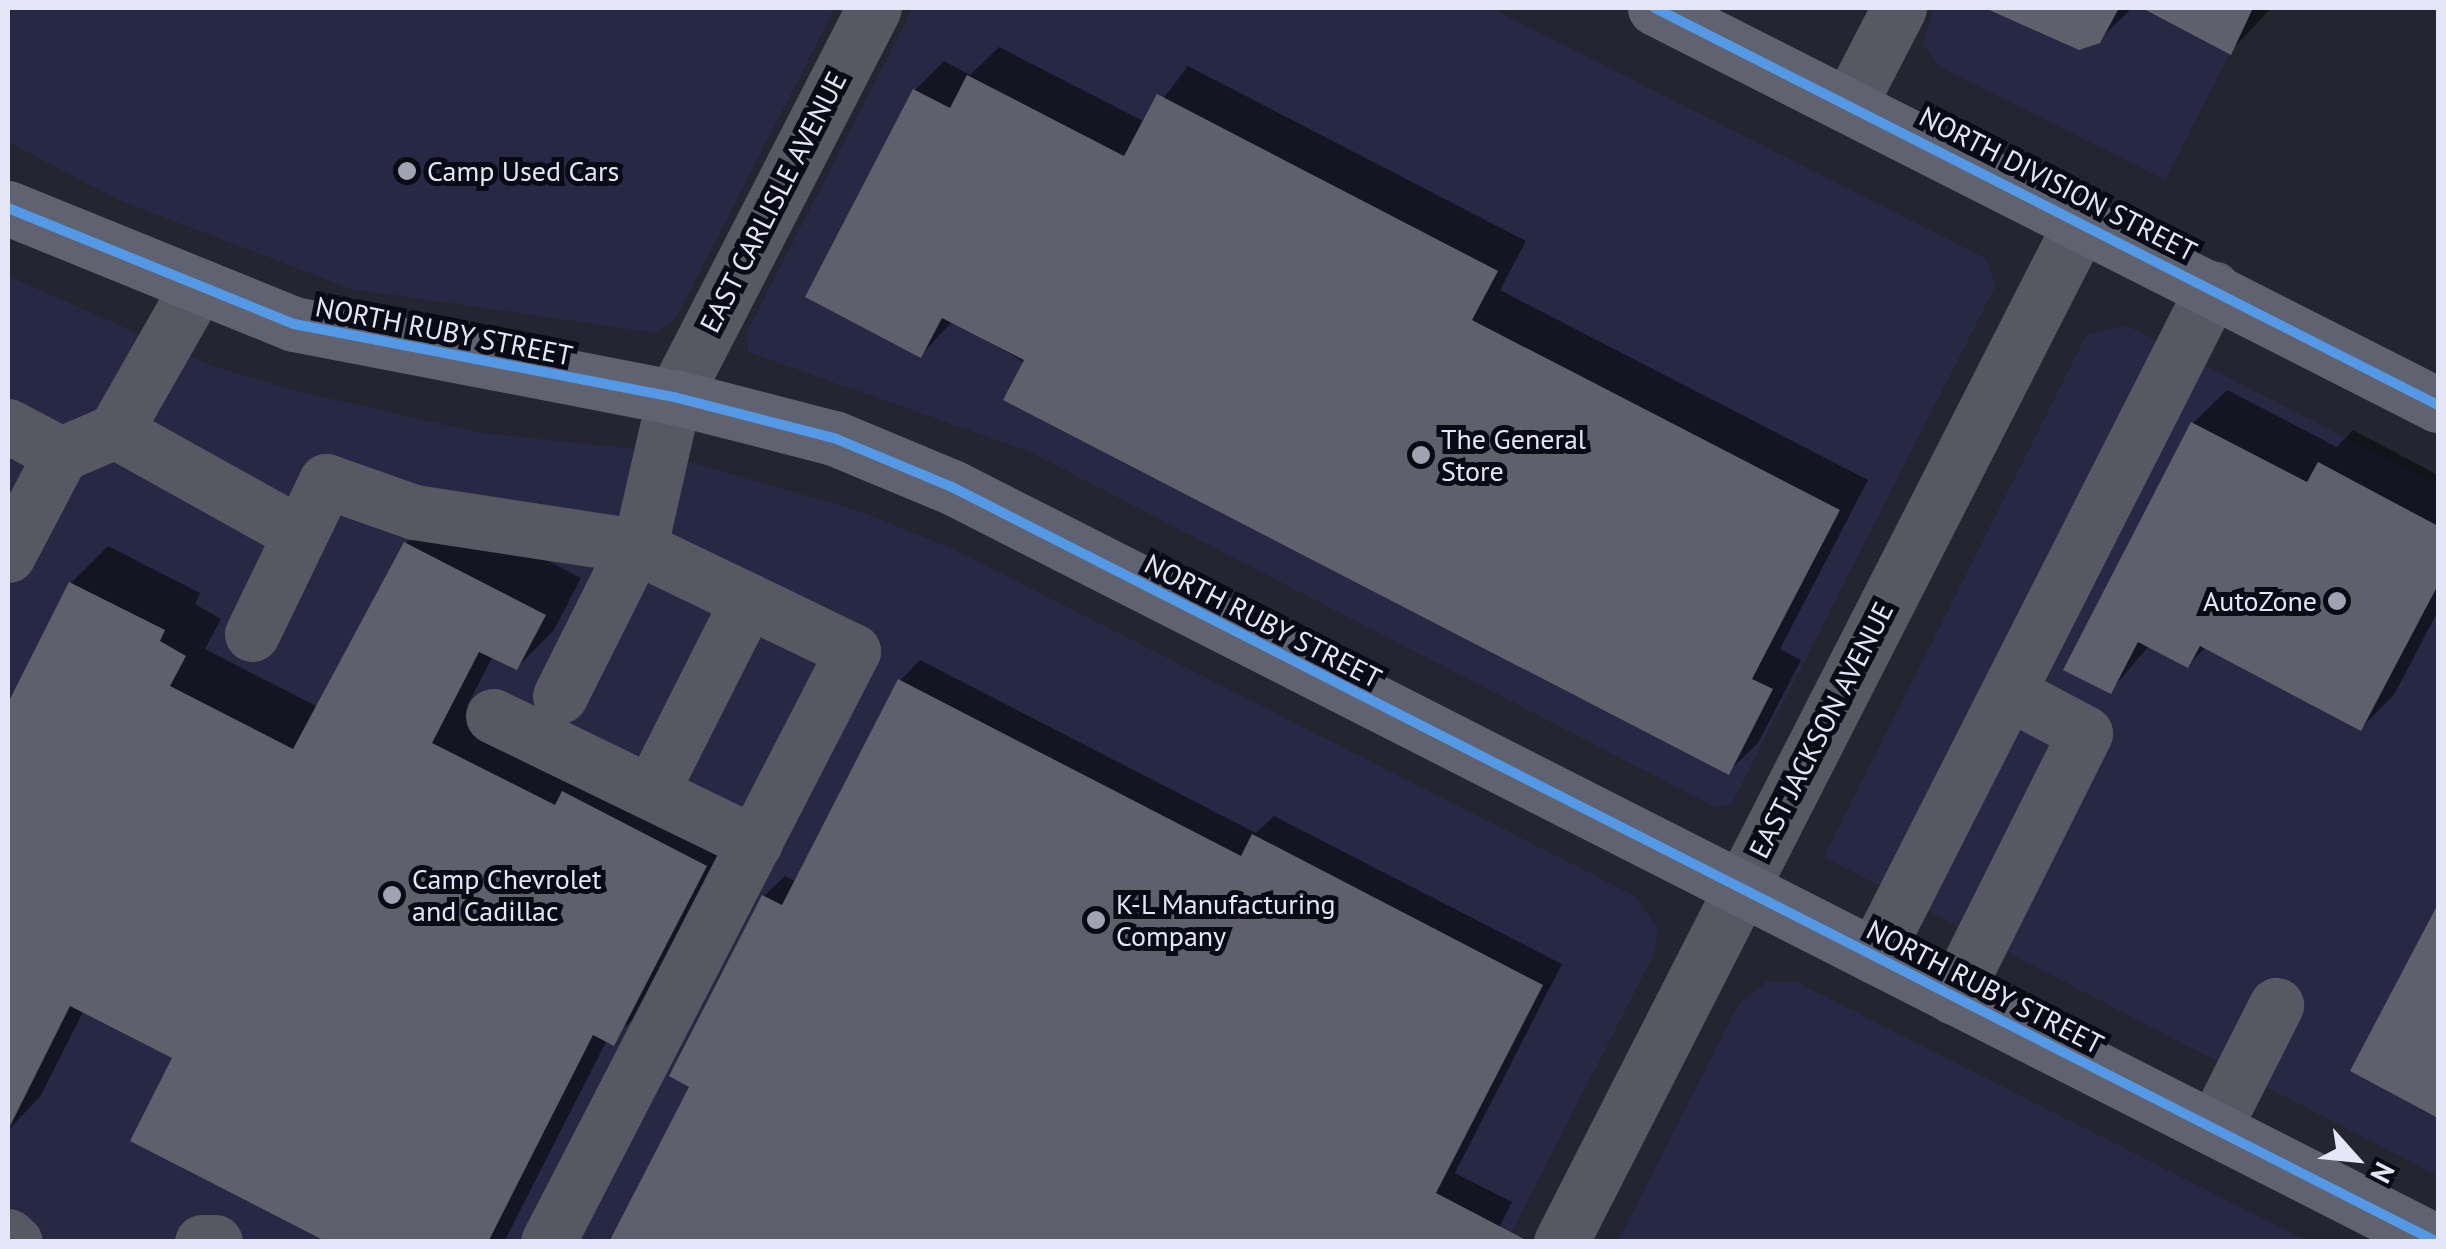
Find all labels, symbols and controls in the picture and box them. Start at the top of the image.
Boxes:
street label: EAST CARLISLE AVENUE [692,65,854,339]
street label: NORTH DIVISION STREET [1914,99,2202,269]
place label: Camp Used Cars [427,154,619,188]
marker: Camp Used Cars [396,160,418,182]
street label: NORTH RUBY STREET [312,290,576,372]
place label: The General Store [1441,422,1586,488]
marker: The General Store [1410,444,1432,466]
street label: NORTH RUBY STREET [1139,547,1387,695]
place label: AutoZone [2203,584,2317,618]
marker: AutoZone [2326,590,2348,612]
street label: EAST JACKSON AVENUE [1741,596,1901,864]
place label: Camp Chevrolet and Cadillac [412,862,602,928]
marker: Camp Chevrolet and Cadillac [381,884,403,906]
place label: K-L Manufacturing Company [1116,887,1337,953]
marker: K-L Manufacturing Company [1085,909,1107,931]
street label: NORTH RUBY STREET [1861,913,2109,1061]
north arrow [2306,1109,2406,1209]
text: N [2363,1156,2404,1189]

